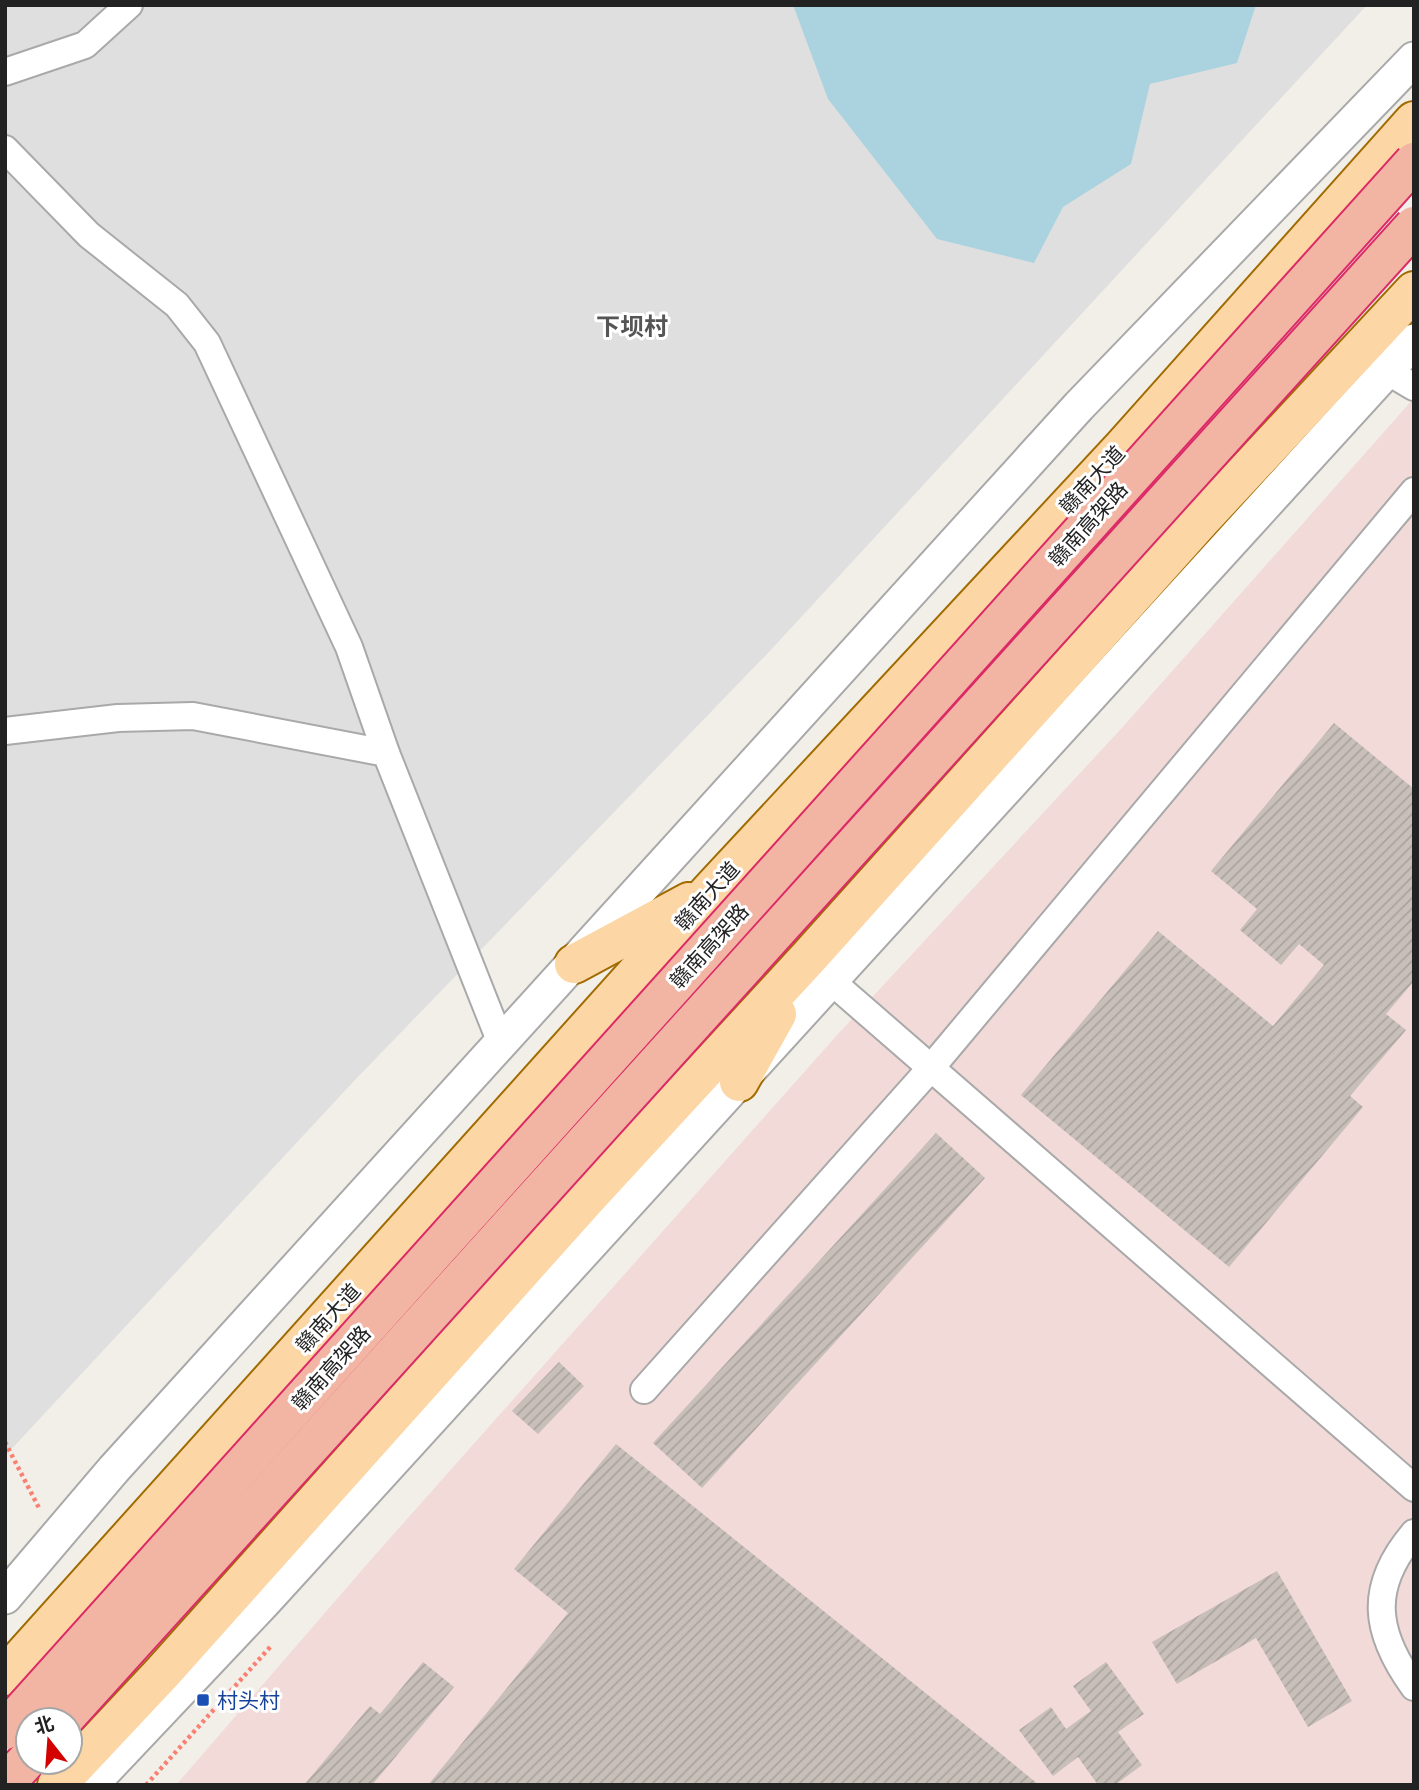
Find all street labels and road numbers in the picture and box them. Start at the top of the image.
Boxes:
street label: 赣南大道 [1053,440,1131,520]
street label: 赣南高架路 [1043,476,1133,572]
street label: 赣南大道 [669,856,745,936]
street label: 赣南高架路 [664,898,754,994]
street label: 赣南大道 [290,1278,366,1358]
street label: 赣南高架路 [286,1320,376,1416]

